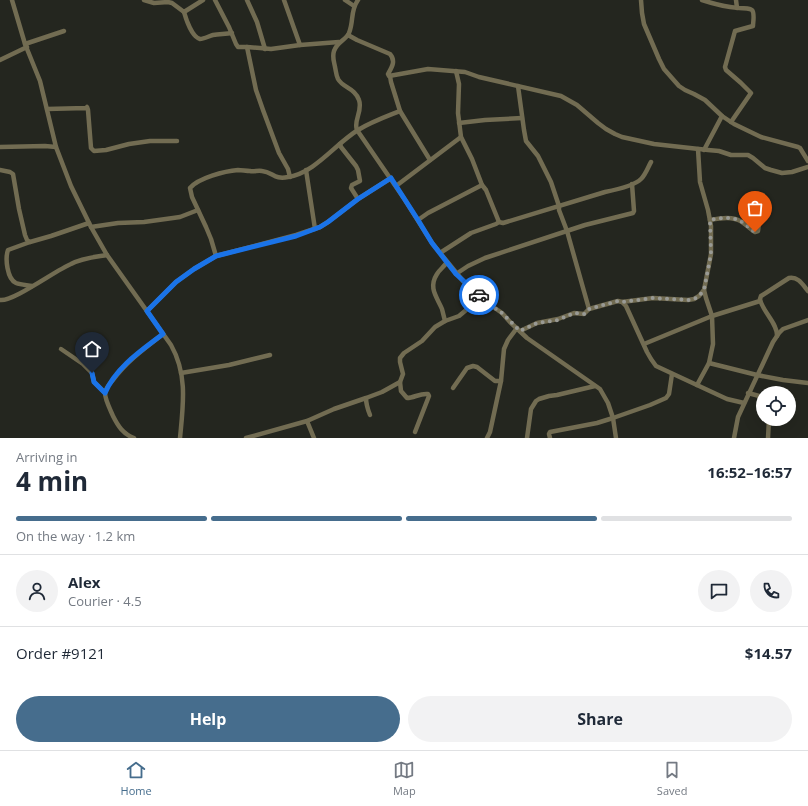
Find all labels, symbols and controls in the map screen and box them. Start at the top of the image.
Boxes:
pin [738,191,772,232]
icon: bag [744,197,766,219]
courier [459,275,499,315]
icon: car [468,284,490,306]
pin [75,332,109,373]
icon: home [81,338,103,360]
map controls [756,386,796,426]
button: locate [756,386,796,426]
text: Arriving in [16,448,78,466]
text: 16:52–16:57 [707,462,792,482]
text: 4 min [16,463,88,499]
text: On the way · 1.2 km [16,527,135,545]
button: person [16,570,58,612]
button: chat [698,570,740,612]
button: phone [750,570,792,612]
text: Alex [68,572,100,592]
text: Courier · 4.5 [68,592,142,610]
text: Order #9121 [16,643,105,663]
text: $14.57 [745,643,792,663]
button: Help [16,696,400,742]
button: Share [408,696,792,742]
tab: Home [121,759,152,798]
tab: Map [393,759,416,798]
tab: Saved [657,759,687,798]

